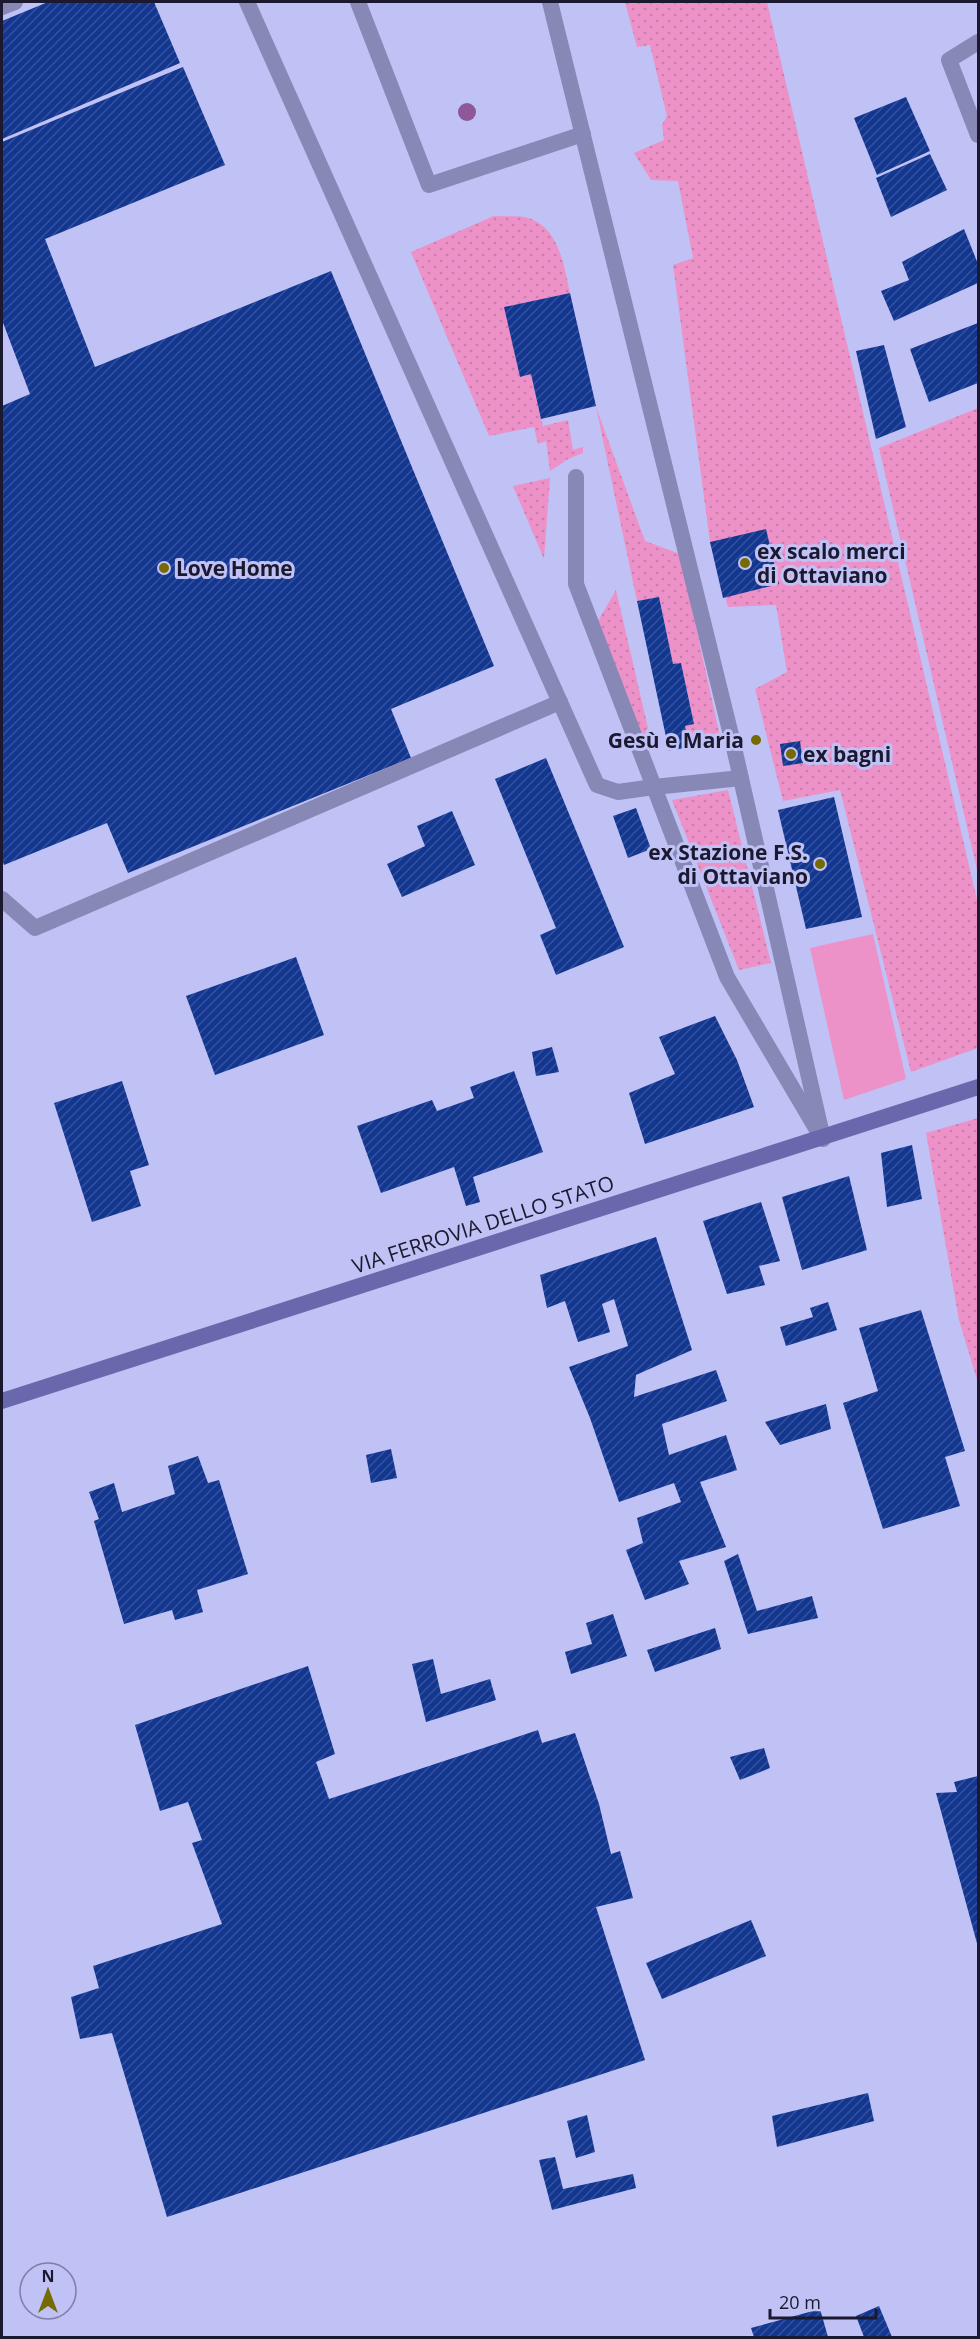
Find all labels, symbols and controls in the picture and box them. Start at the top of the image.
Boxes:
place label: ex scalo merci di Ottaviano [757,537,906,589]
place label: Love Home [176,554,293,582]
marker: ex scalo merci di Ottaviano [738,556,752,570]
marker: Love Home [157,561,171,575]
place label: Gesù e Maria [608,726,744,754]
marker: Gesù e Maria [749,733,763,747]
place label: ex bagni [803,740,891,768]
marker: ex bagni [784,747,798,761]
place label: ex Stazione F.S. di Ottaviano [648,838,808,890]
marker: ex Stazione F.S. di Ottaviano [813,857,827,871]
street label: VIA FERROVIA DELLO STATO [348,1168,618,1280]
north arrow [18,2261,78,2321]
text: N [41,2265,55,2287]
scale bar [770,2282,876,2320]
text: 20 m [779,2290,821,2314]

